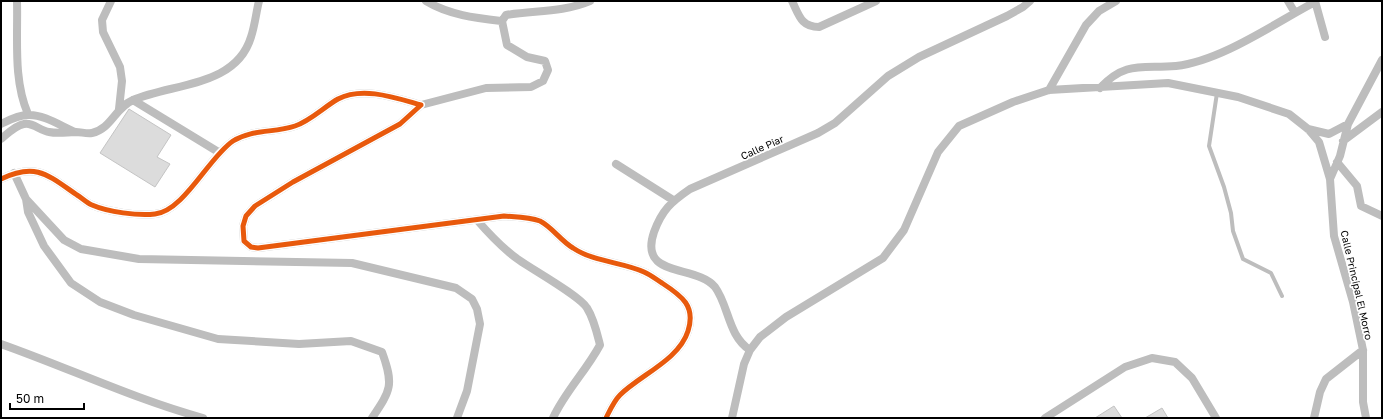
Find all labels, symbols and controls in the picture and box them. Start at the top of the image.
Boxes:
street label: Calle Piar [739,132,785,162]
street label: Calle Principal El Morro [1339,229,1375,341]
scale bar [10,385,84,411]
text: 50 m [16,391,44,406]

